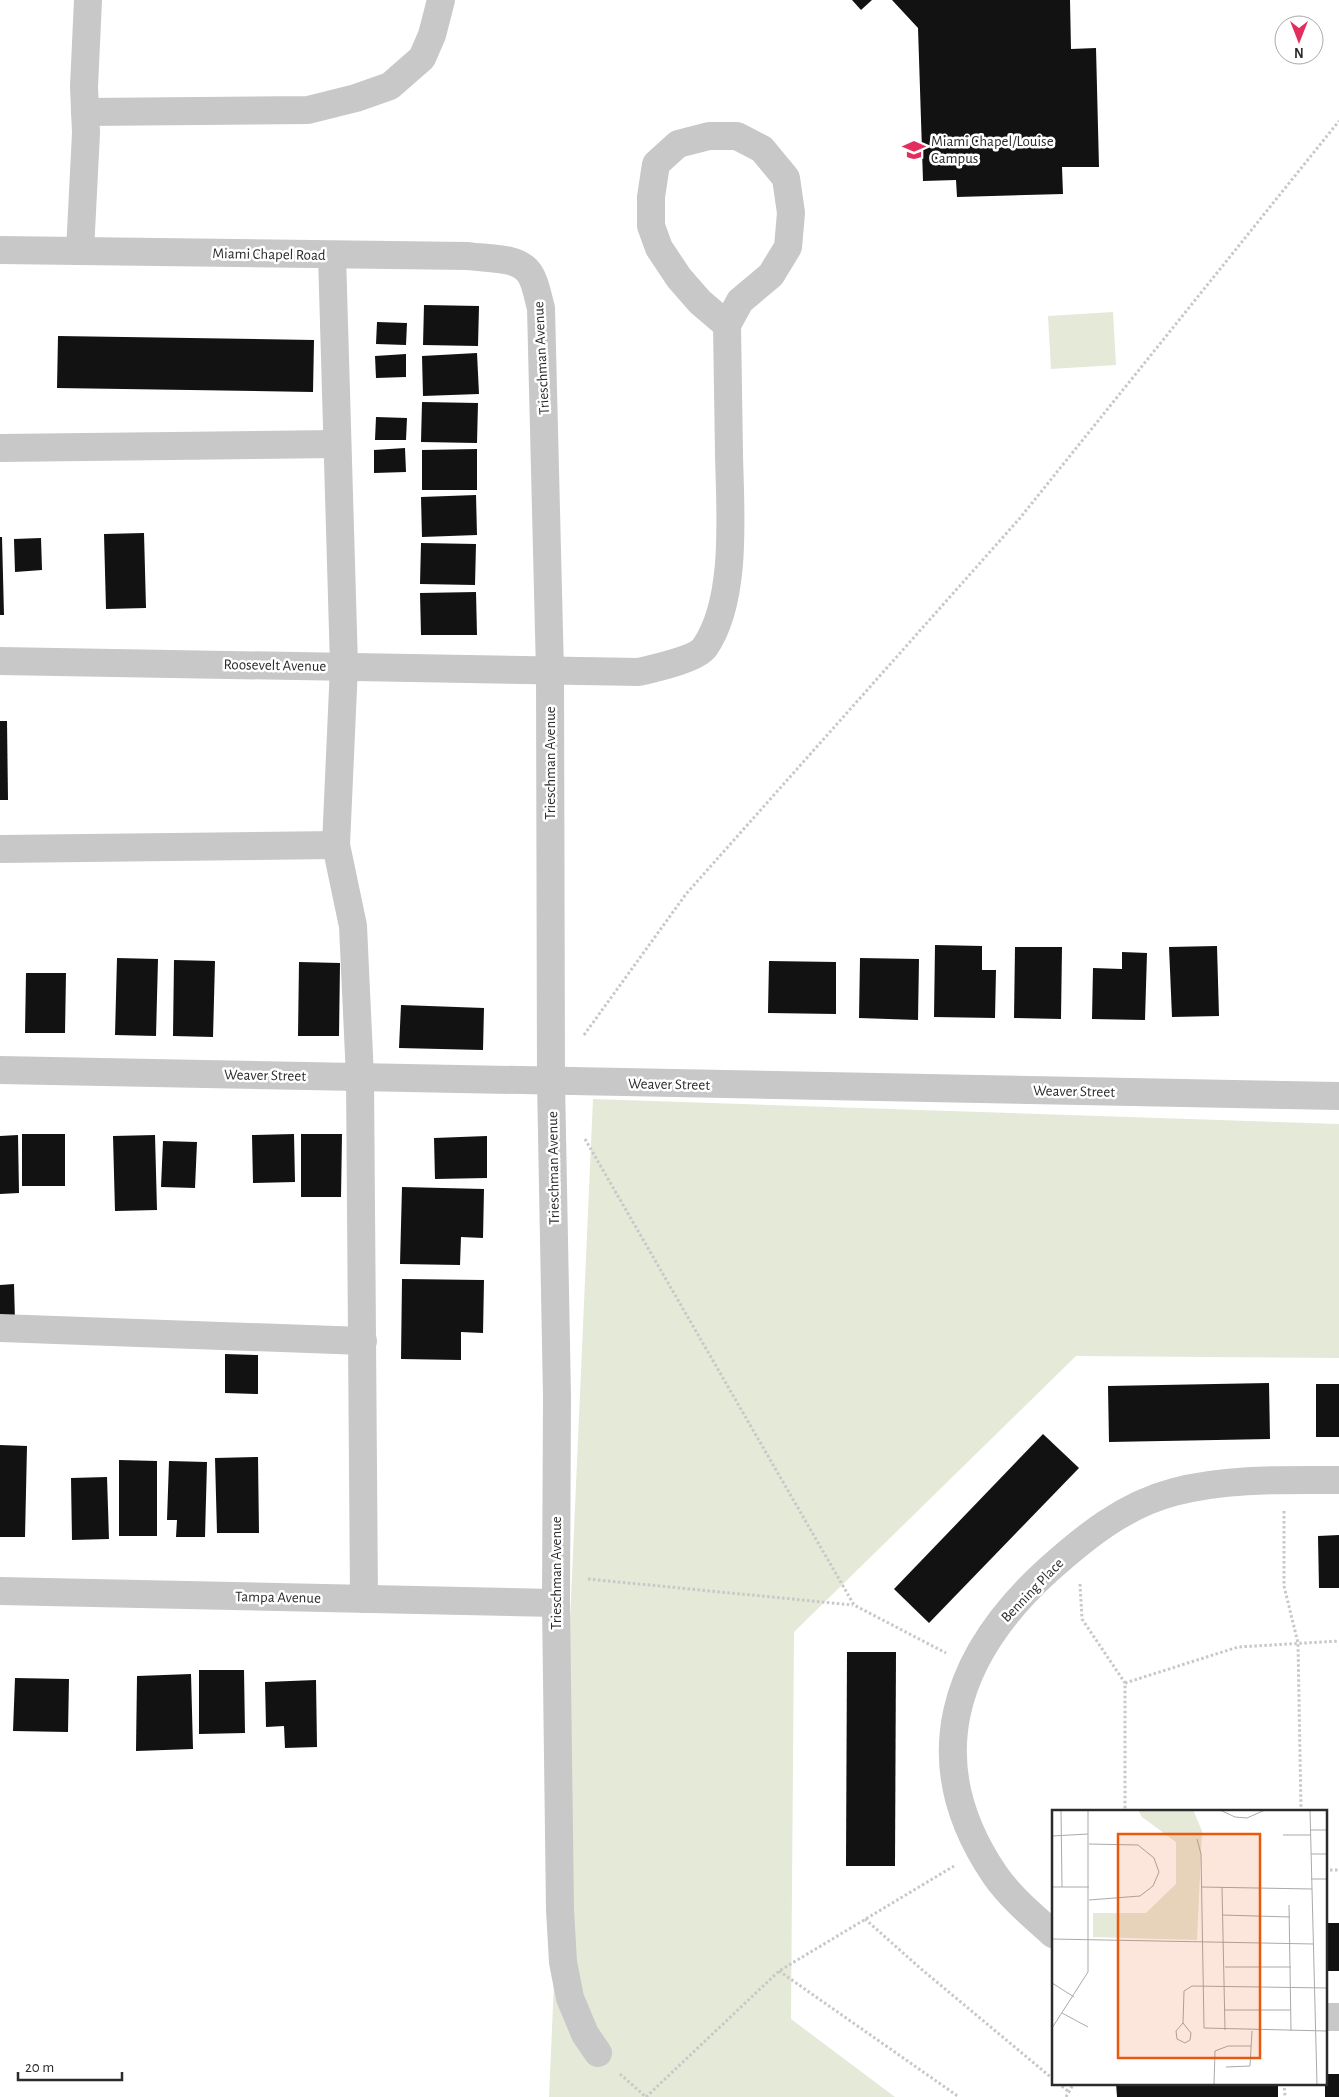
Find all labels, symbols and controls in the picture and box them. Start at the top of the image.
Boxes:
north arrow [1274,15,1324,65]
text: N [1294,45,1304,59]
place label: Miami Chapel/Louise Campus [931,134,1054,166]
school or university icon: Miami Chapel/Louise Campus [901,137,927,163]
street label: Miami Chapel Road [212,246,326,263]
street label: Trieschman Avenue [531,301,552,415]
street label: Roosevelt Avenue [224,657,327,674]
street label: Trieschman Avenue [543,706,558,820]
street label: Weaver Street [224,1067,306,1084]
street label: Weaver Street [628,1076,710,1093]
street label: Weaver Street [1033,1083,1115,1100]
street label: Trieschman Avenue [545,1111,562,1225]
street label: Trieschman Avenue [549,1516,564,1630]
street label: Benning Place [998,1555,1066,1625]
street label: Tampa Avenue [235,1589,321,1606]
inset map [1052,1810,1326,2084]
scale bar [18,2050,121,2082]
text: 20 m [25,2060,54,2075]

